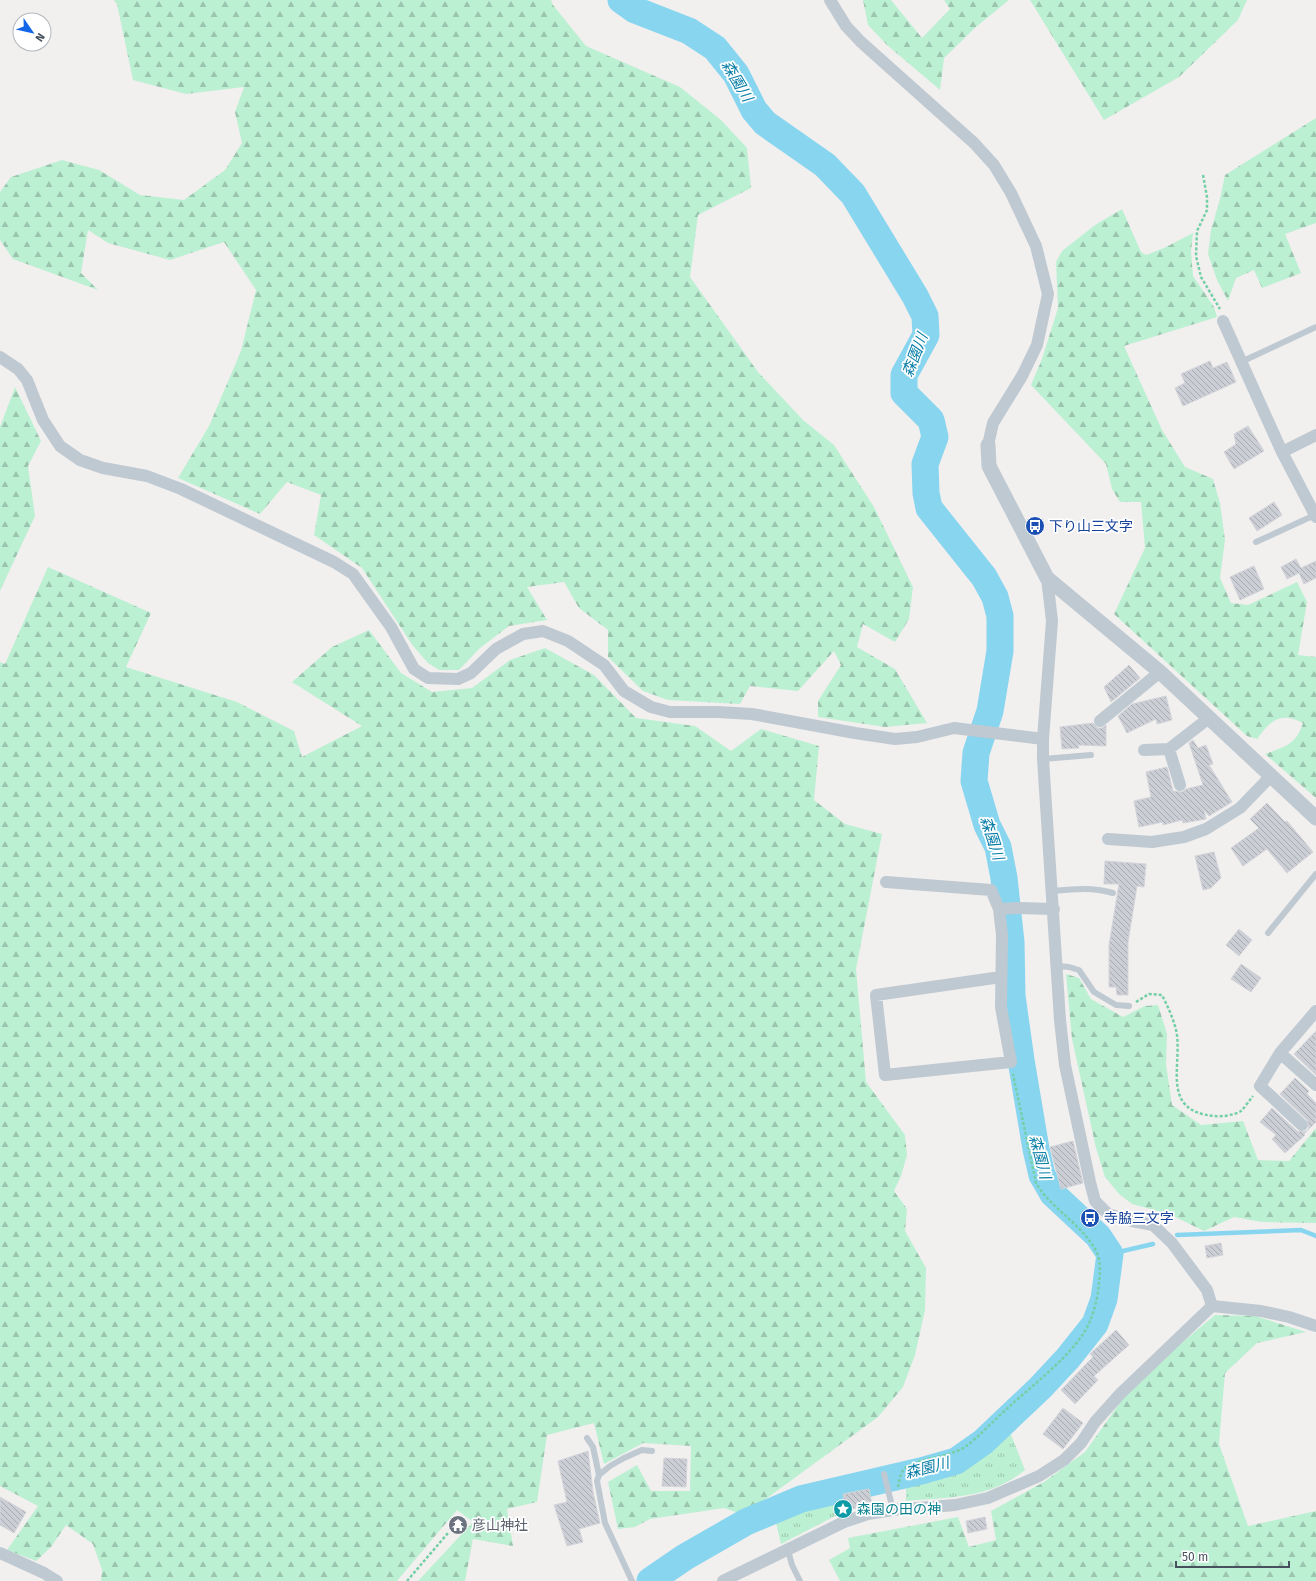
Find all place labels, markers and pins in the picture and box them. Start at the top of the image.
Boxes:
bus stop icon: 下り山三文字 [1024,515,1046,537]
place label: 下り山三文字 [1049,518,1133,535]
bus stop icon: 寺脇三文字 [1079,1207,1101,1229]
place label: 寺脇三文字 [1104,1210,1174,1227]
place icon: 森園の田の神 [832,1498,854,1520]
place label: 森園の田の神 [857,1501,941,1518]
temple icon: 彦山神社 [447,1514,469,1536]
place label: 彦山神社 [472,1517,528,1534]

